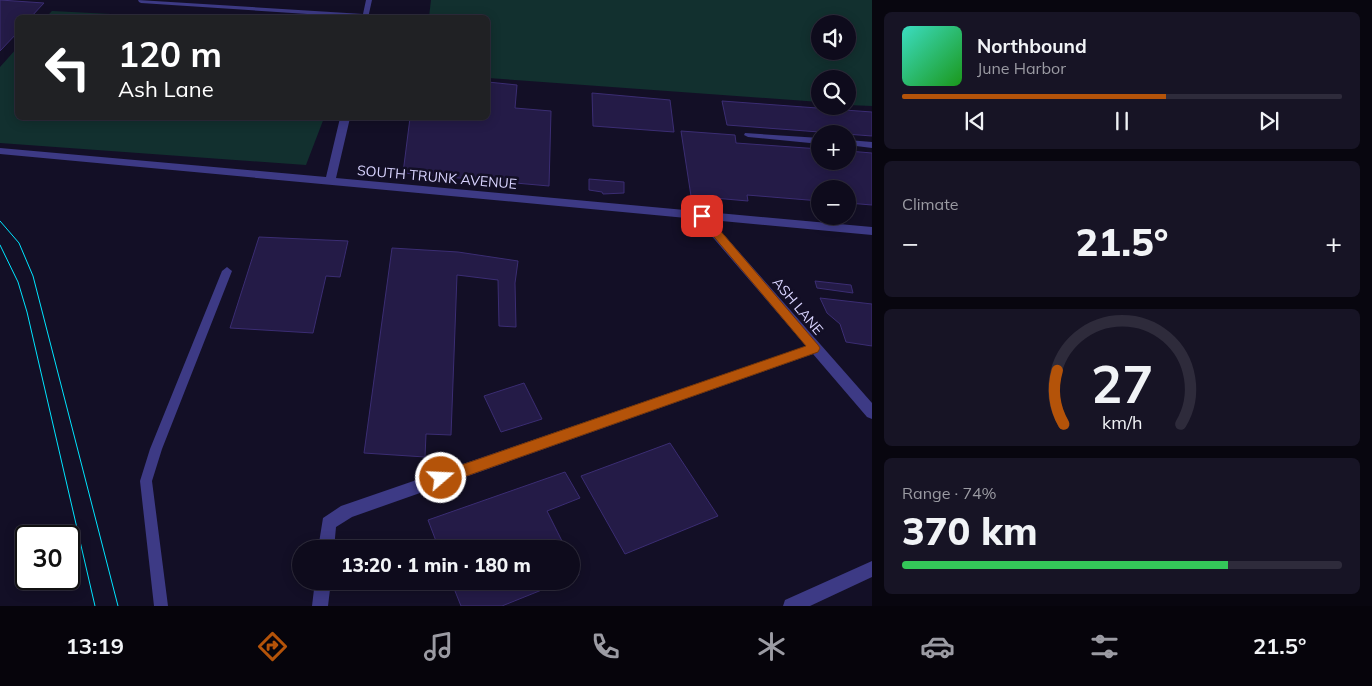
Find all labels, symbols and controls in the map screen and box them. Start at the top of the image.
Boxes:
map controls [811,15,856,225]
button: sound [811,15,856,60]
text: 120 m [118,32,222,76]
text: Northbound [977,34,1087,58]
icon: left [35,35,100,100]
text: June Harbor [977,58,1066,78]
button: search [811,70,856,115]
text: Ash Lane [118,75,214,103]
icon: previous [961,107,989,135]
icon: pause [1108,107,1136,135]
icon: next [1255,107,1283,135]
button: + [811,125,856,170]
street label: SOUTH TRUNK AVENUE [356,161,518,193]
button: − [811,180,856,225]
text: Climate [902,194,958,214]
pin [681,195,723,237]
icon: arrive [688,202,716,230]
text: 21.5° [1076,218,1168,266]
text: − [902,225,919,260]
text: + [1325,225,1342,260]
street label: ASH LANE [769,274,827,338]
text: 27 [1091,351,1153,416]
text: km/h [1102,411,1142,433]
position arrow [414,451,466,503]
text: Range · 74% [902,483,997,503]
text: 370 km [902,507,1038,555]
speed limit sign: 30 [15,525,80,590]
text: 13:20 · 1 min · 180 m [341,553,531,577]
icon: directions [255,629,290,664]
icon: music [421,629,456,664]
icon: phone [588,629,623,664]
icon: climate [754,629,789,664]
icon: car [920,629,955,664]
icon: filters [1087,629,1122,664]
text: 13:19 [66,632,124,660]
text: 21.5° [1253,632,1306,660]

